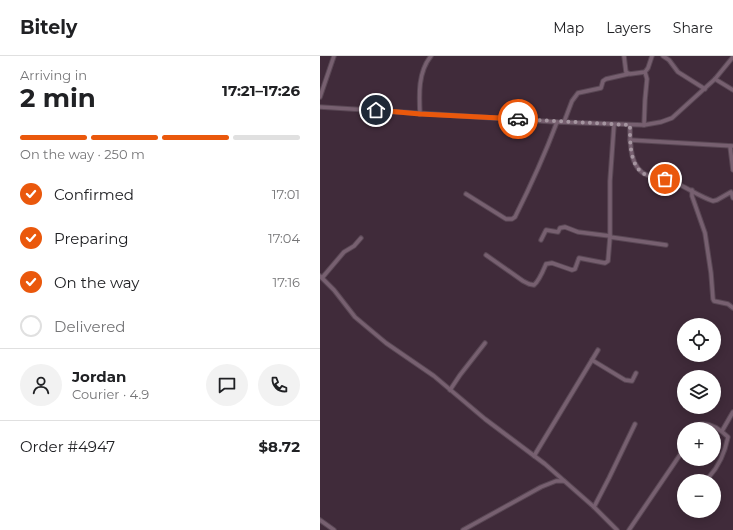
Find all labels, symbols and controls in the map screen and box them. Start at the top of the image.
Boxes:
text: Bitely [20,16,77,39]
text: Map [553,19,584,37]
text: Layers [606,19,651,37]
text: Share [673,19,713,37]
text: Arriving in [20,67,87,83]
text: 17:21–17:26 [222,81,300,100]
text: 2 min [20,82,96,114]
pin [359,93,393,127]
icon: home [365,99,387,121]
courier [498,99,538,139]
icon: car [507,108,529,130]
text: On the way · 250 m [20,146,145,162]
pin [648,162,682,196]
icon: bag [654,168,676,190]
icon: check [20,183,42,205]
text: Confirmed [54,185,134,204]
text: 17:01 [272,186,300,202]
icon: check [20,227,42,249]
text: Preparing [54,229,129,248]
text: 17:04 [268,230,300,246]
icon: check [20,271,42,293]
text: On the way [54,273,139,292]
text: 17:16 [273,274,300,290]
text: Delivered [54,317,126,336]
map controls [677,318,721,518]
button: locate [677,318,721,362]
button: person [20,364,62,406]
button: chat [206,364,248,406]
button: phone [258,364,300,406]
text: Jordan [72,367,126,386]
button: layers [677,370,721,414]
text: Courier · 4.9 [72,386,149,402]
button: + [677,422,721,466]
text: Order #4947 [20,437,115,456]
text: $8.72 [259,437,300,456]
button: − [677,474,721,518]

